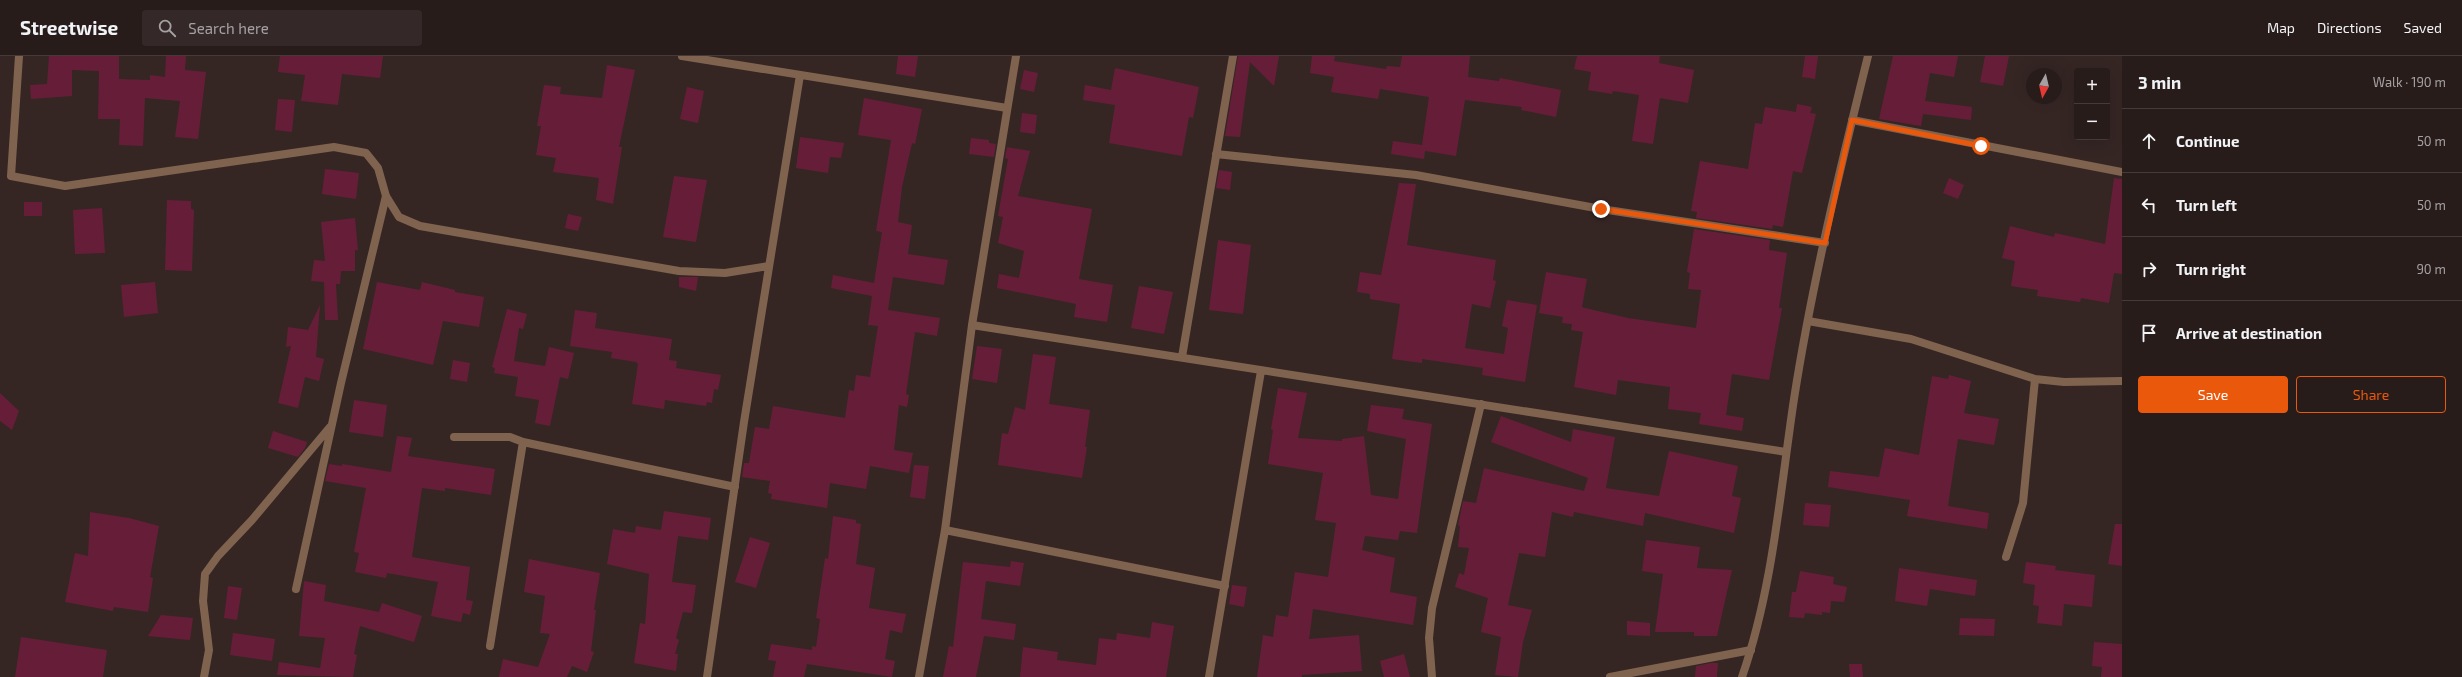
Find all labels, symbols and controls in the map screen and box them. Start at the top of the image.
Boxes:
search box [142,10,422,46]
text: Streetwise [20,16,118,39]
icon: search [156,17,178,39]
text: Search here [188,19,269,37]
text: Map [2267,19,2295,36]
text: Directions [2317,19,2382,36]
text: Saved [2404,19,2442,36]
north arrow [2026,68,2062,104]
map controls [2074,68,2110,140]
button: + [2074,68,2110,104]
text: 3 min [2138,72,2181,92]
text: Walk · 190 m [2373,74,2446,90]
button: − [2074,104,2110,140]
icon: ahead [2138,130,2160,152]
text: Continue [2176,132,2239,150]
text: 50 m [2417,133,2446,149]
route start [1972,137,1990,155]
icon: left [2138,194,2160,216]
text: Turn left [2176,196,2237,214]
text: 50 m [2417,197,2446,213]
route end [1592,200,1610,218]
icon: right [2138,258,2160,280]
text: Turn right [2176,260,2246,278]
text: 90 m [2416,261,2446,277]
icon: arrive [2138,322,2160,344]
text: Arrive at destination [2176,324,2322,342]
button: Save [2138,376,2288,413]
button: Share [2296,376,2446,413]

